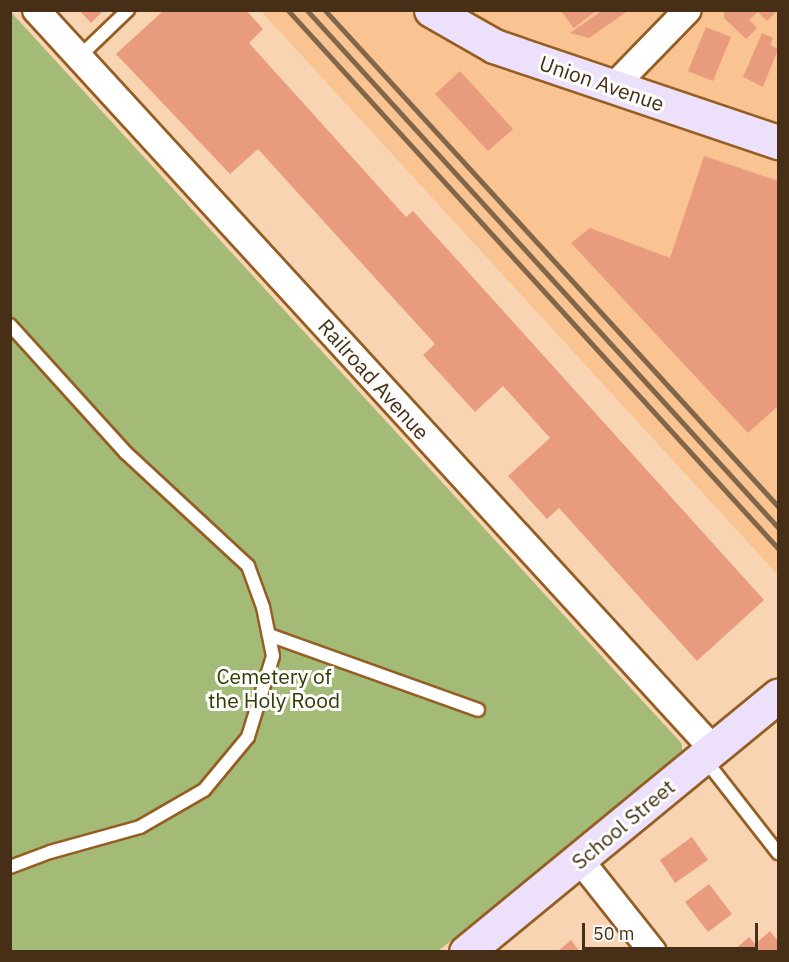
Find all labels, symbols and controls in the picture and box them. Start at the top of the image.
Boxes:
street label: Union Avenue [536,50,668,116]
street label: Railroad Avenue [313,314,435,444]
park label: Cemetery of the Holy Rood [208,663,340,713]
street label: School Street [566,774,680,874]
scale bar [585,911,760,949]
text: 50 m [593,922,635,945]

